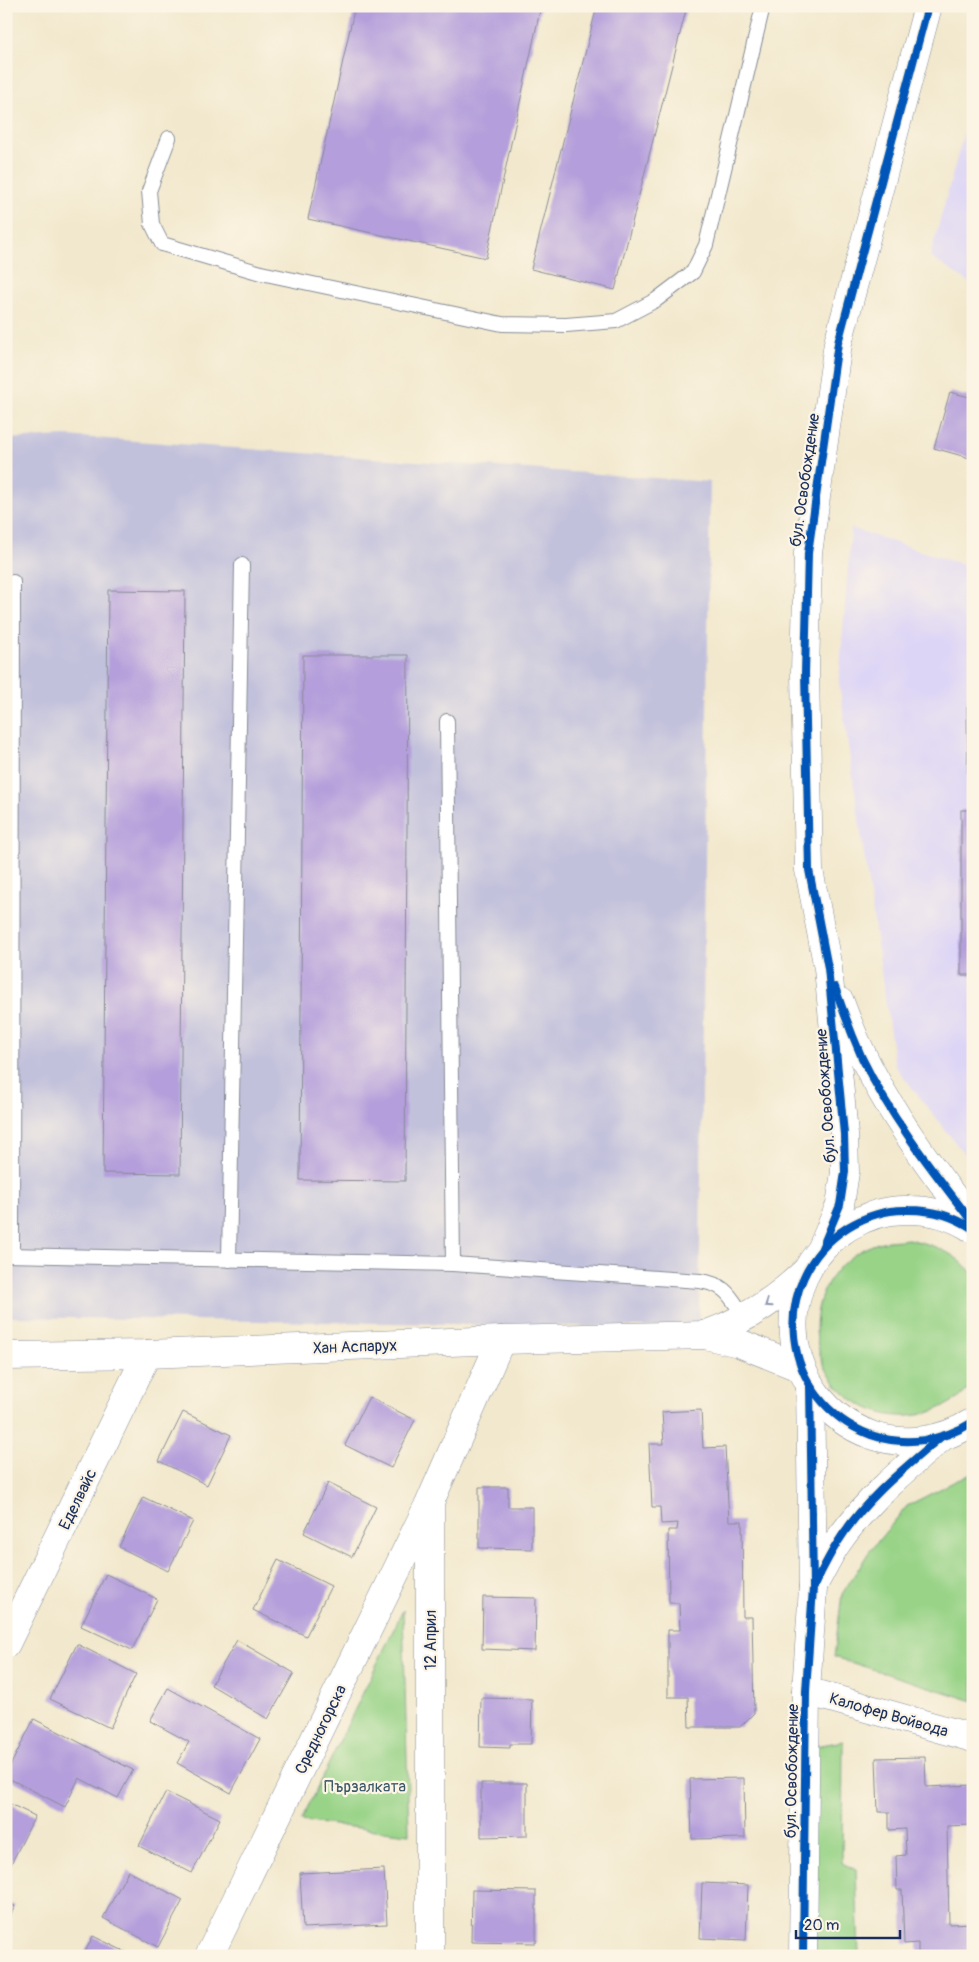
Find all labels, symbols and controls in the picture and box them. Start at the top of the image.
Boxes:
street label: бул. Освобождение [786,412,824,548]
street label: бул. Освобождение [811,1028,841,1164]
one-way arrow [764,1298,774,1307]
street label: Хан Аспарух [313,1336,397,1358]
street label: Еделвайс [55,1466,101,1533]
street label: 12 Април [421,1610,441,1670]
street label: Средногорска [291,1681,351,1777]
street label: Калофер Войвода [827,1688,950,1741]
street label: бул. Освобождение [781,1703,803,1839]
park label: Пързалката [324,1777,406,1797]
scale bar [796,1907,900,1939]
text: 20 m [804,1916,839,1935]

